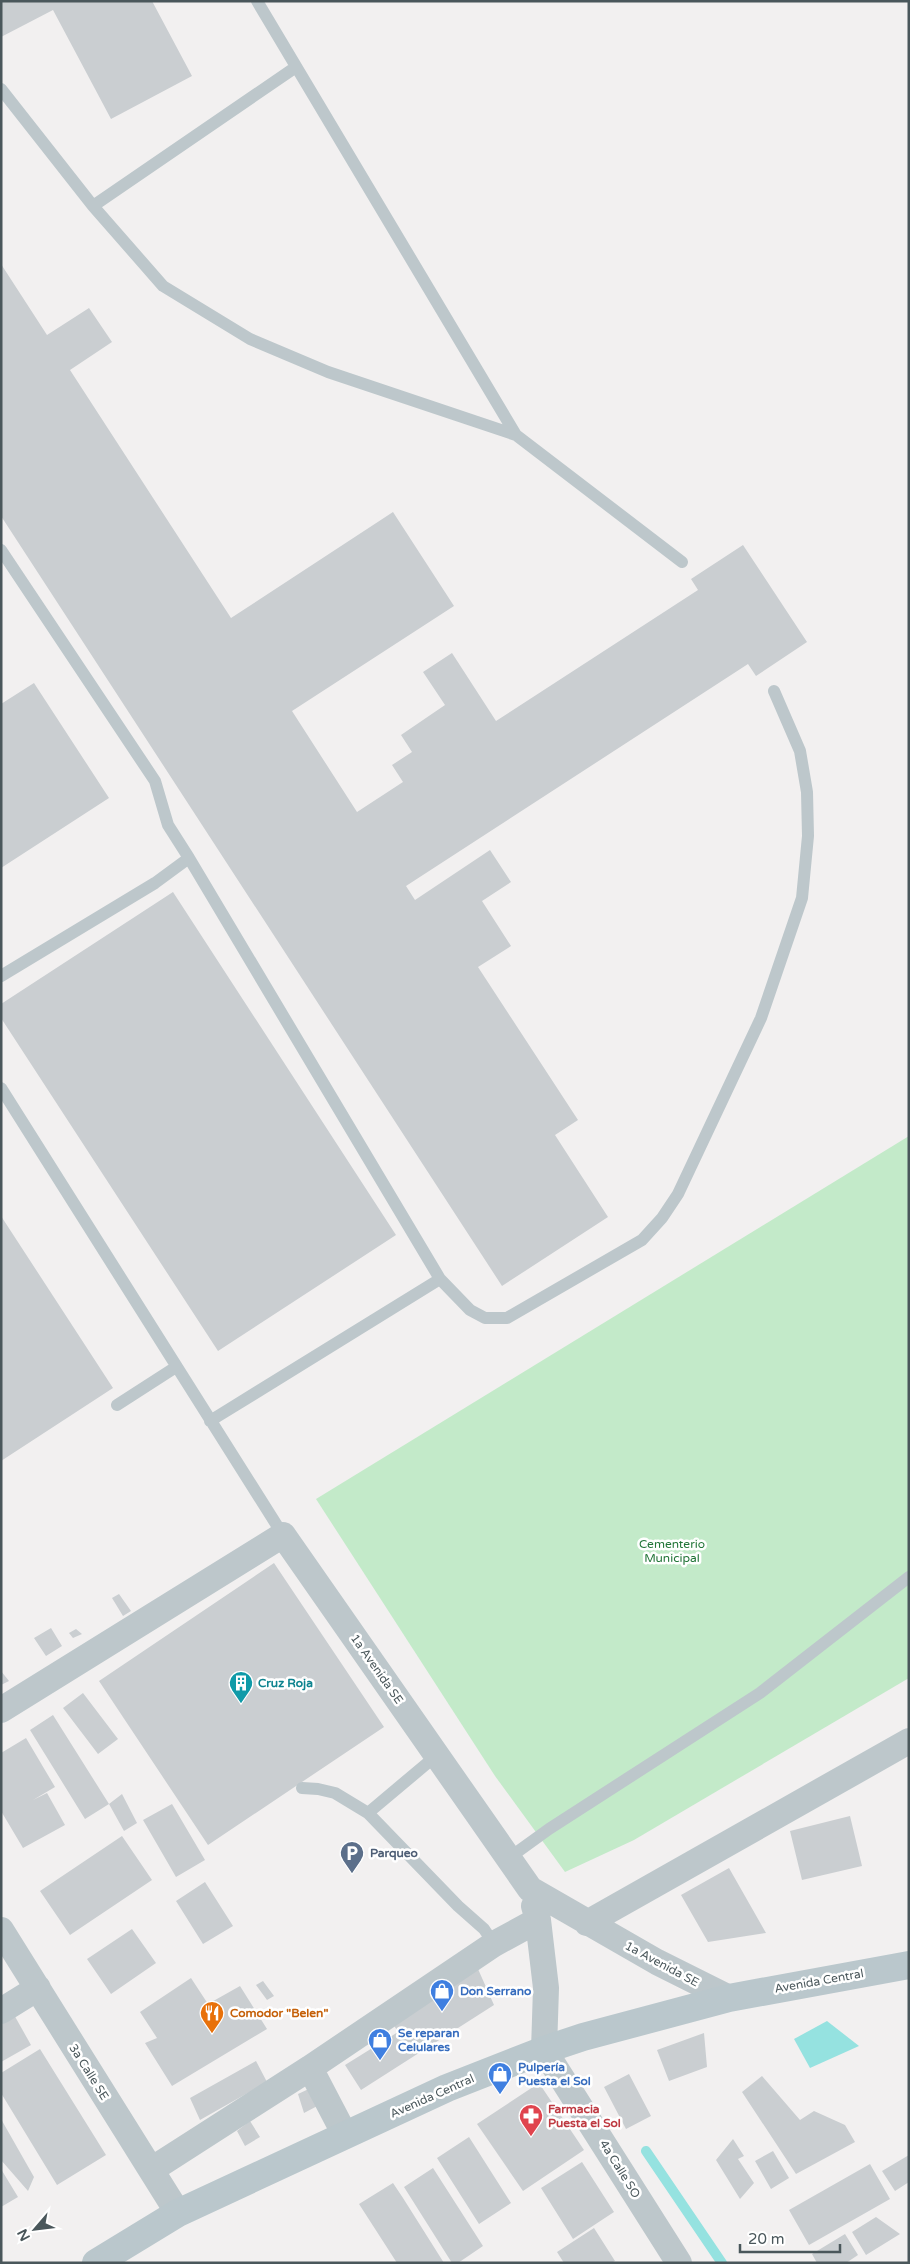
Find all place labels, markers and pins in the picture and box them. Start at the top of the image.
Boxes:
building icon: Cruz Roja [228,1670,254,1704]
place label: Cruz Roja [258,1676,313,1691]
parking icon: Parqueo [339,1840,365,1874]
place label: Parqueo [370,1846,418,1861]
shop icon: Don Serrano [429,1978,455,2012]
place label: Don Serrano [460,1984,531,1998]
restaurant icon: Comodor "Belen" [199,2000,225,2034]
place label: Comodor "Belen" [230,2006,328,2020]
place label: Se reparan Celulares [398,2026,459,2054]
shop icon: Se reparan Celulares [367,2027,393,2061]
place label: Pulpería Puesta el Sol [518,2060,591,2088]
shop icon: Pulpería Puesta el Sol [487,2061,513,2095]
place label: Farmacia Puesta el Sol [548,2102,621,2130]
pharmacy icon: Farmacia Puesta el Sol [518,2103,544,2137]

